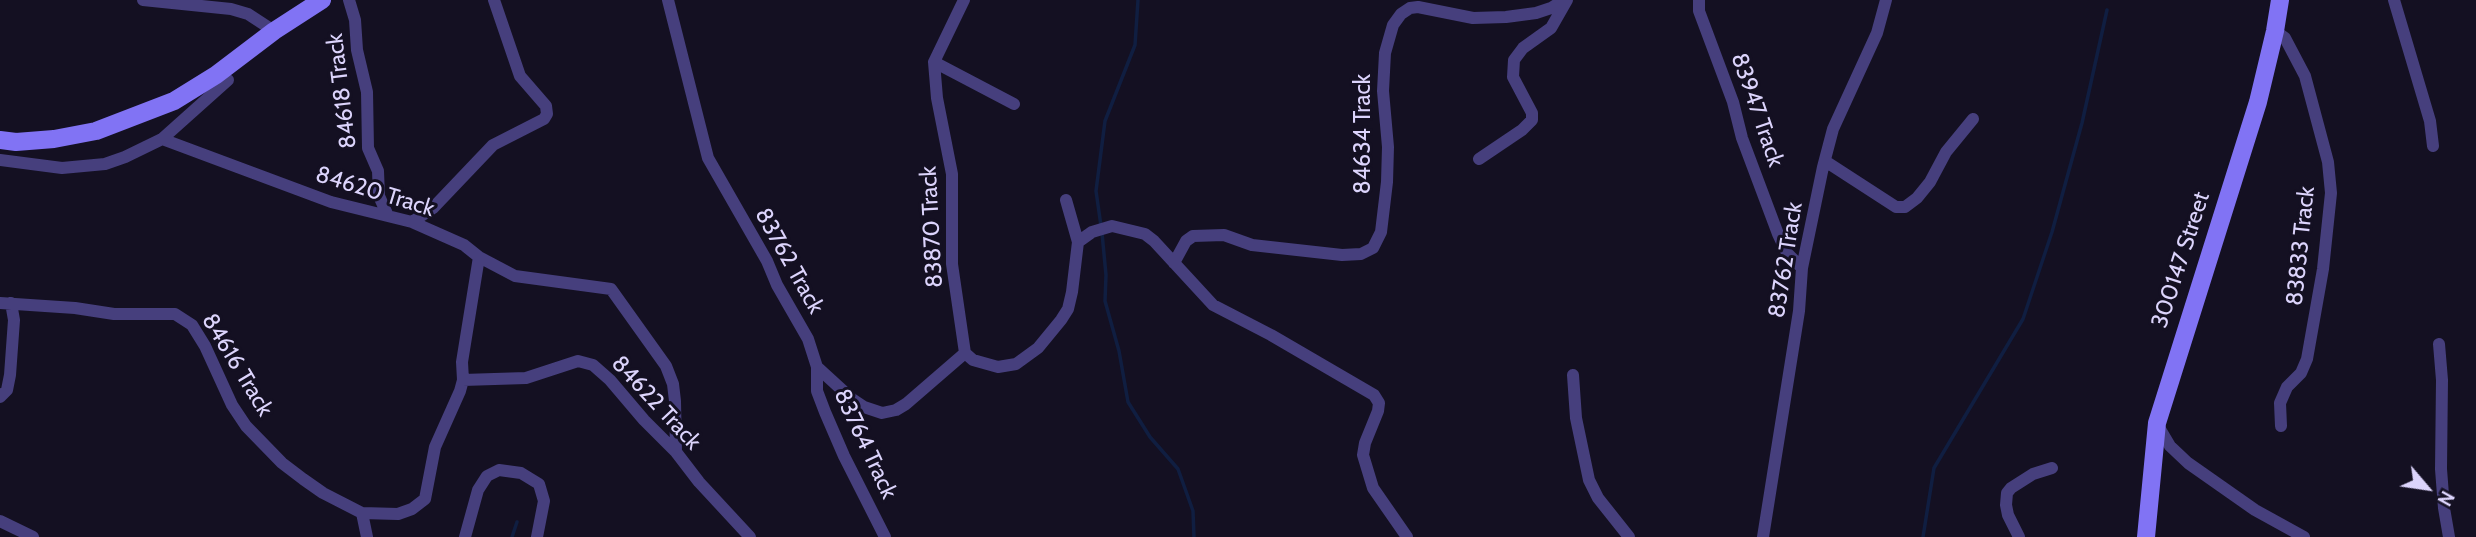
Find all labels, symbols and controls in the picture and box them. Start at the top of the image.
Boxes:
street label: 84618 Track [321,32,363,150]
street label: 83947 Track [1725,49,1789,171]
street label: 84634 Track [1349,74,1377,194]
street label: 84620 Track [312,161,438,223]
street label: 83870 Track [915,165,949,289]
street label: 83833 Track [2281,185,2321,307]
street label: 300147 Street [2146,189,2216,331]
street label: 83762 Track [1763,200,1809,320]
street label: 83762 Track [749,203,829,319]
street label: 84616 Track [196,309,278,421]
street label: 84622 Track [605,350,707,456]
street label: 83764 Track [828,385,902,503]
north arrow [2392,453,2462,523]
text: N [2432,487,2459,510]

